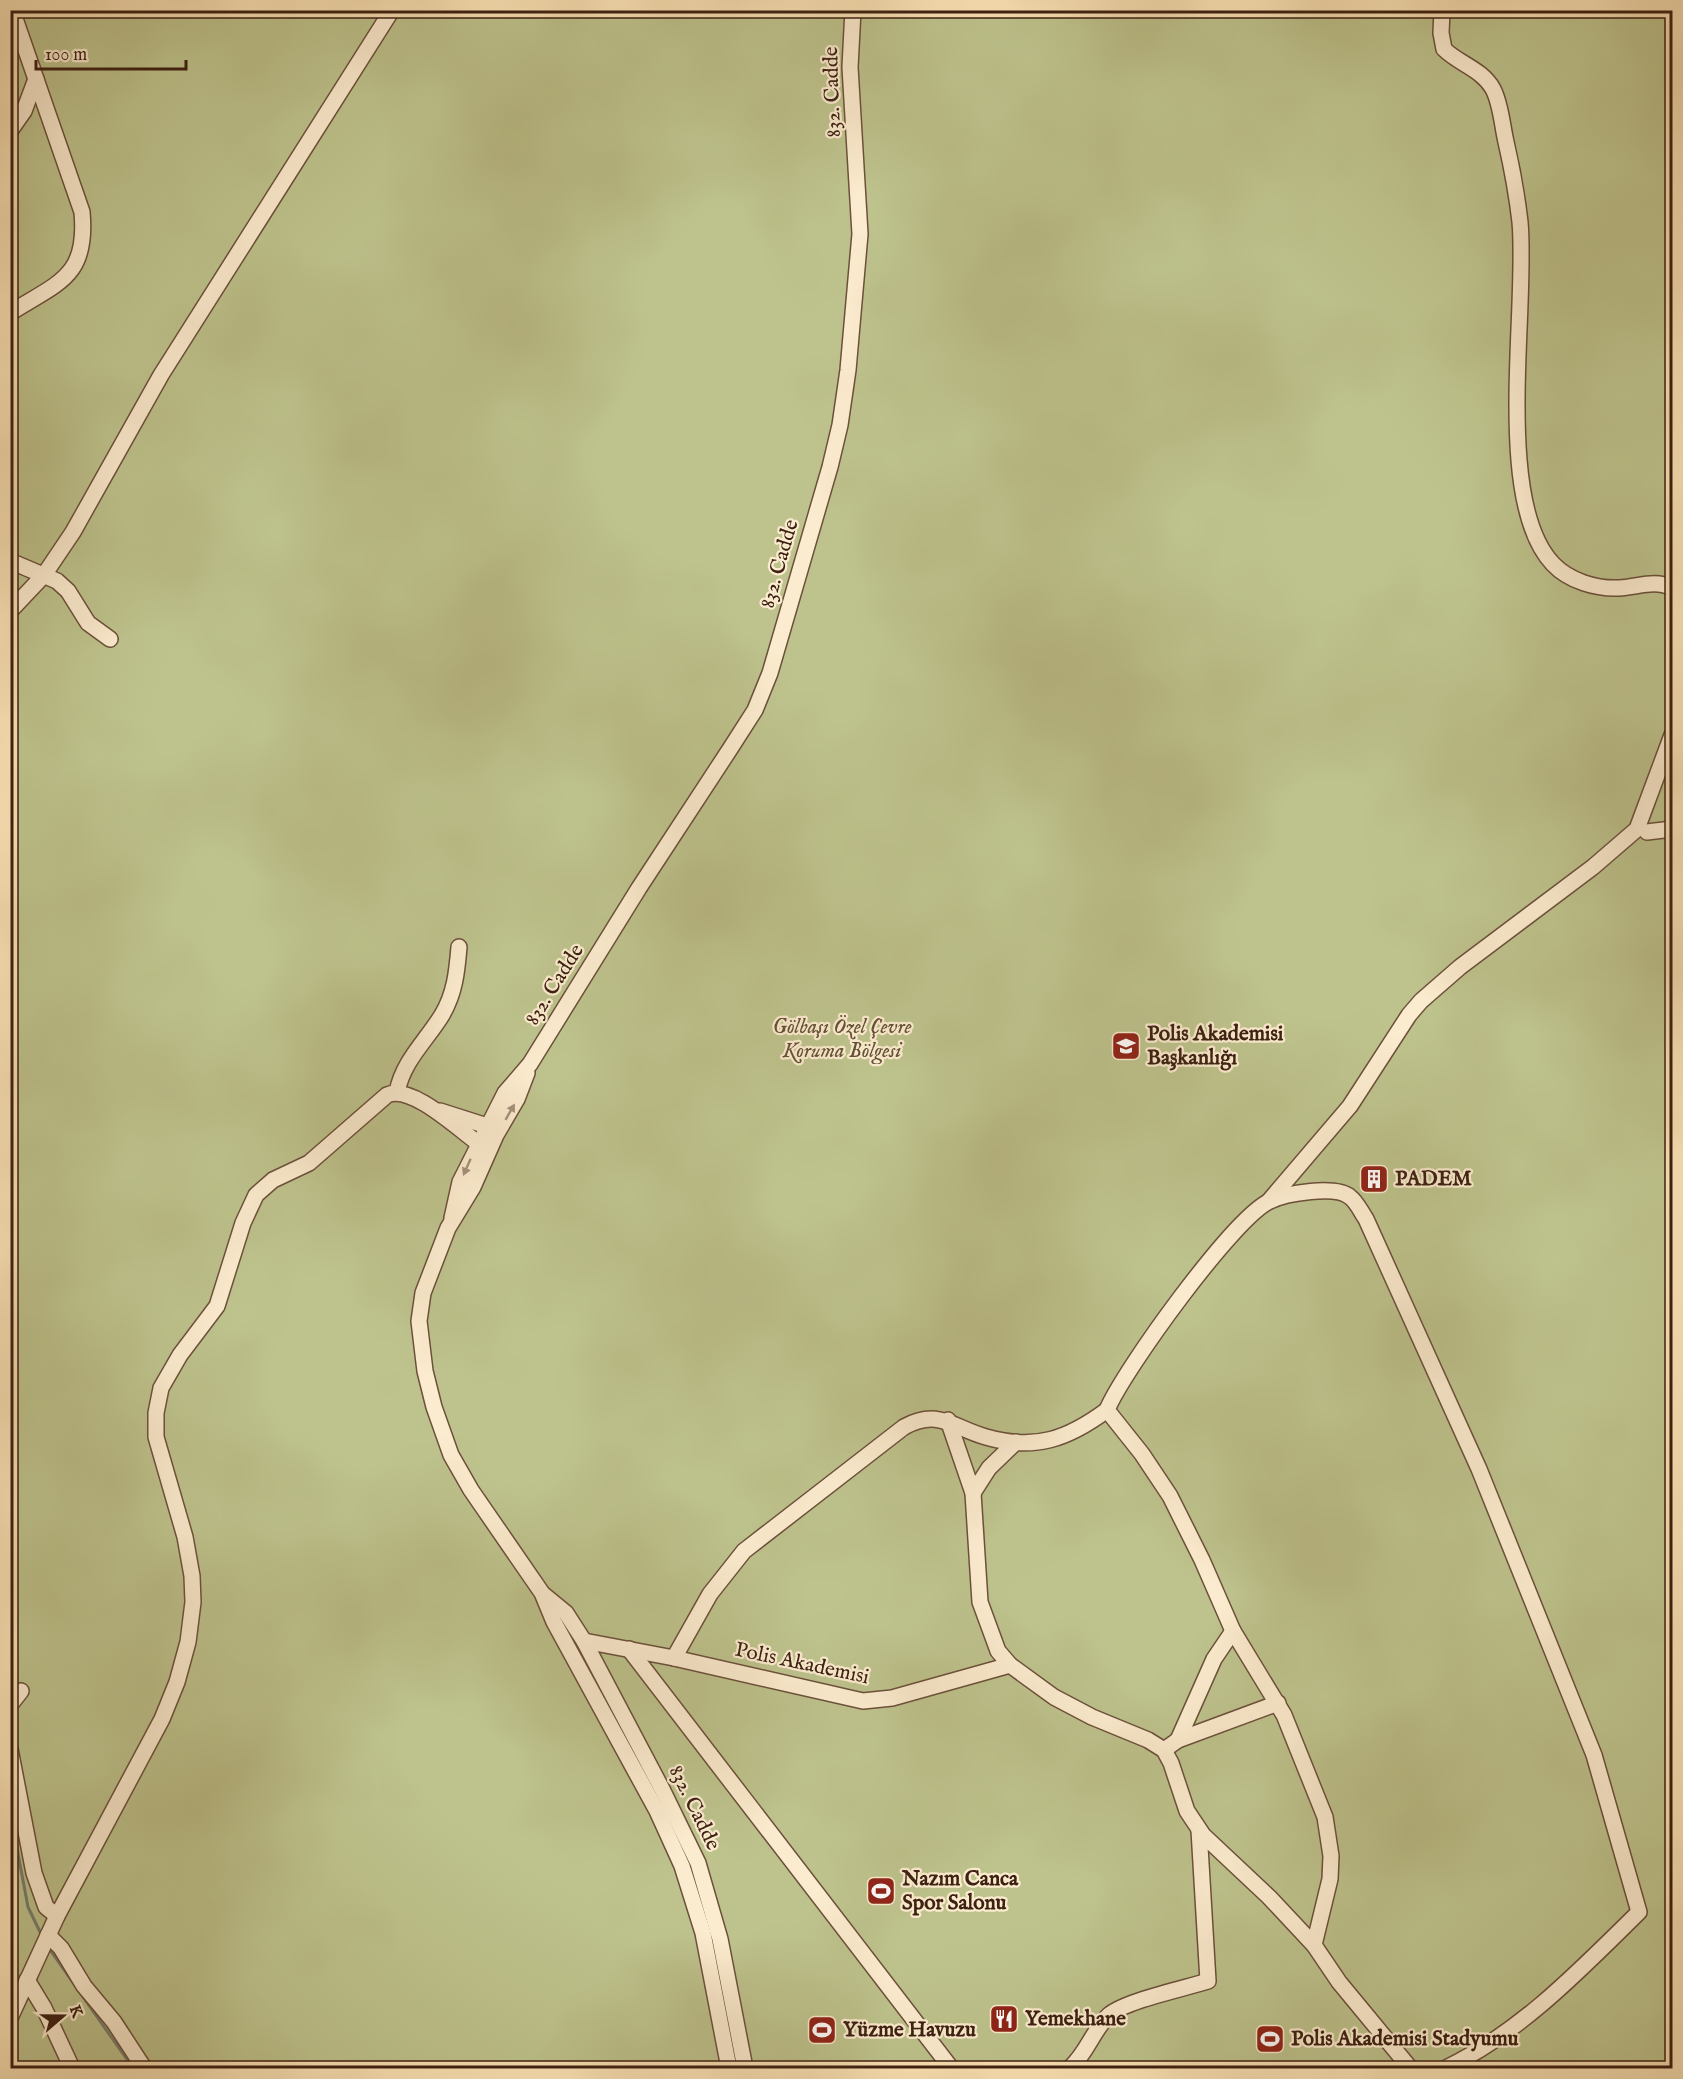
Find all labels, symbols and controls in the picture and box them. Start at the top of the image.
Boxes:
scale bar [36,33,186,71]
text: 100 m [45,44,87,67]
street label: 832. Cadde [818,46,848,138]
street label: 832. Cadde [754,516,806,612]
street label: 832. Cadde [519,939,591,1031]
park label: Gölbaşı Özel Çevre Koruma Bölgesi [772,1014,912,1065]
place label: Polis Akademisi Başkanlığı [1147,1021,1284,1072]
school or university icon: Polis Akademisi Başkanlığı [1110,1030,1142,1062]
one-way arrow [505,1103,515,1120]
one-way arrow [462,1159,472,1177]
building icon: PADEM [1358,1163,1390,1195]
place label: PADEM [1395,1166,1472,1193]
street label: Polis Akademisi [732,1637,872,1691]
street label: 832. Cadde [662,1761,726,1855]
place label: Nazım Canca Spor Salonu [901,1866,1019,1917]
sports icon: Nazım Canca Spor Salonu [865,1875,897,1907]
north arrow [33,1986,93,2046]
text: K [64,2003,87,2022]
restaurant icon: Yemekhane [988,2003,1020,2035]
place label: Yemekhane [1025,2006,1126,2033]
sports icon: Yüzme Havuzu [806,2014,838,2046]
place label: Yüzme Havuzu [843,2017,976,2044]
sports icon: Polis Akademisi Stadyumu [1254,2023,1286,2055]
place label: Polis Akademisi Stadyumu [1291,2026,1519,2053]

